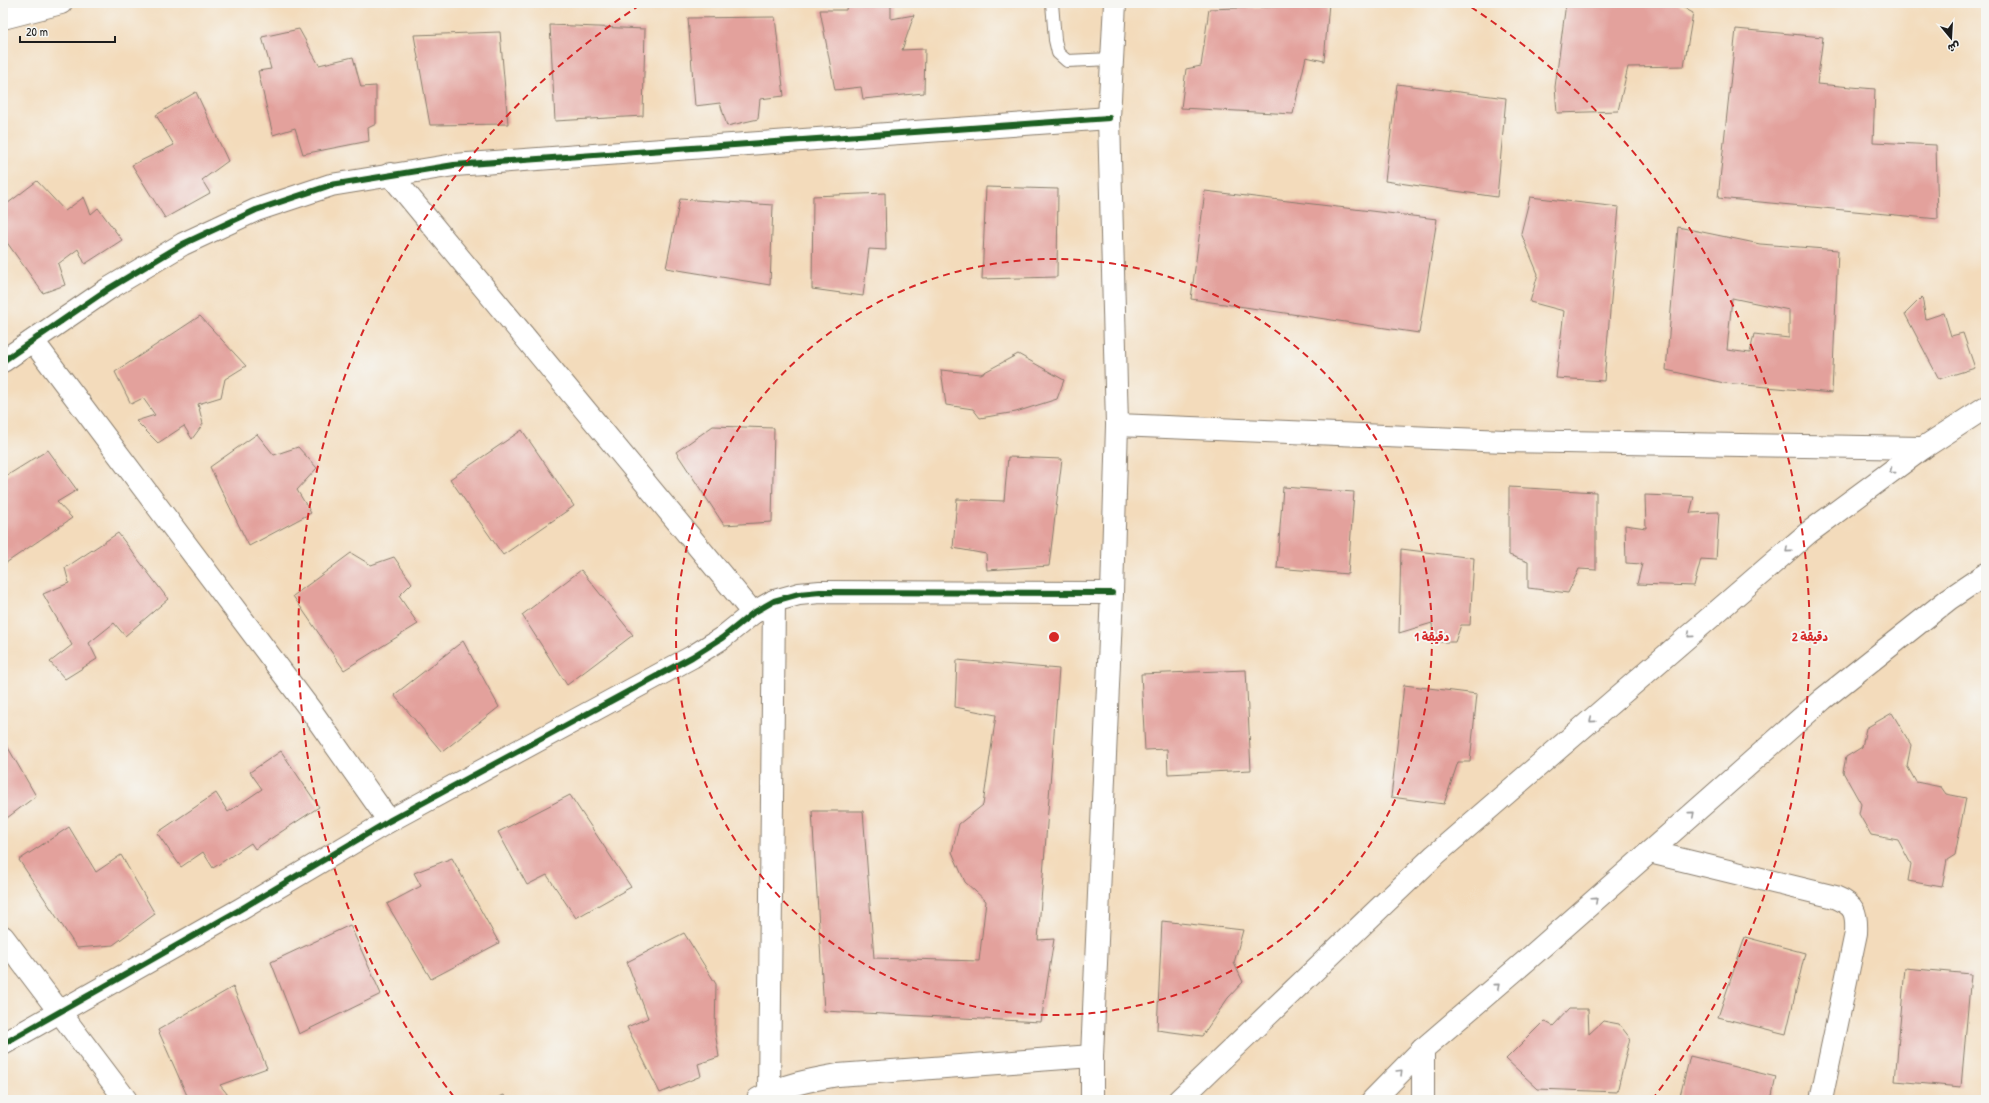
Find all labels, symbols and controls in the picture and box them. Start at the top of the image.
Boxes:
scale bar [20,18,115,44]
north arrow [1931,18,1971,58]
text: 20 m [26,23,48,40]
text: ش [1946,39,1962,56]
one-way arrow [1889,467,1896,474]
one-way arrow [1786,546,1793,553]
text: 1 دقيقة [1415,628,1450,645]
text: 2 دقيقة [1792,628,1828,645]
centre of rings [1047,630,1061,644]
one-way arrow [1687,631,1695,638]
one-way arrow [1589,716,1596,723]
one-way arrow [1687,812,1695,819]
one-way arrow [1590,898,1597,905]
one-way arrow [1492,983,1500,990]
one-way arrow [1395,1069,1403,1077]

